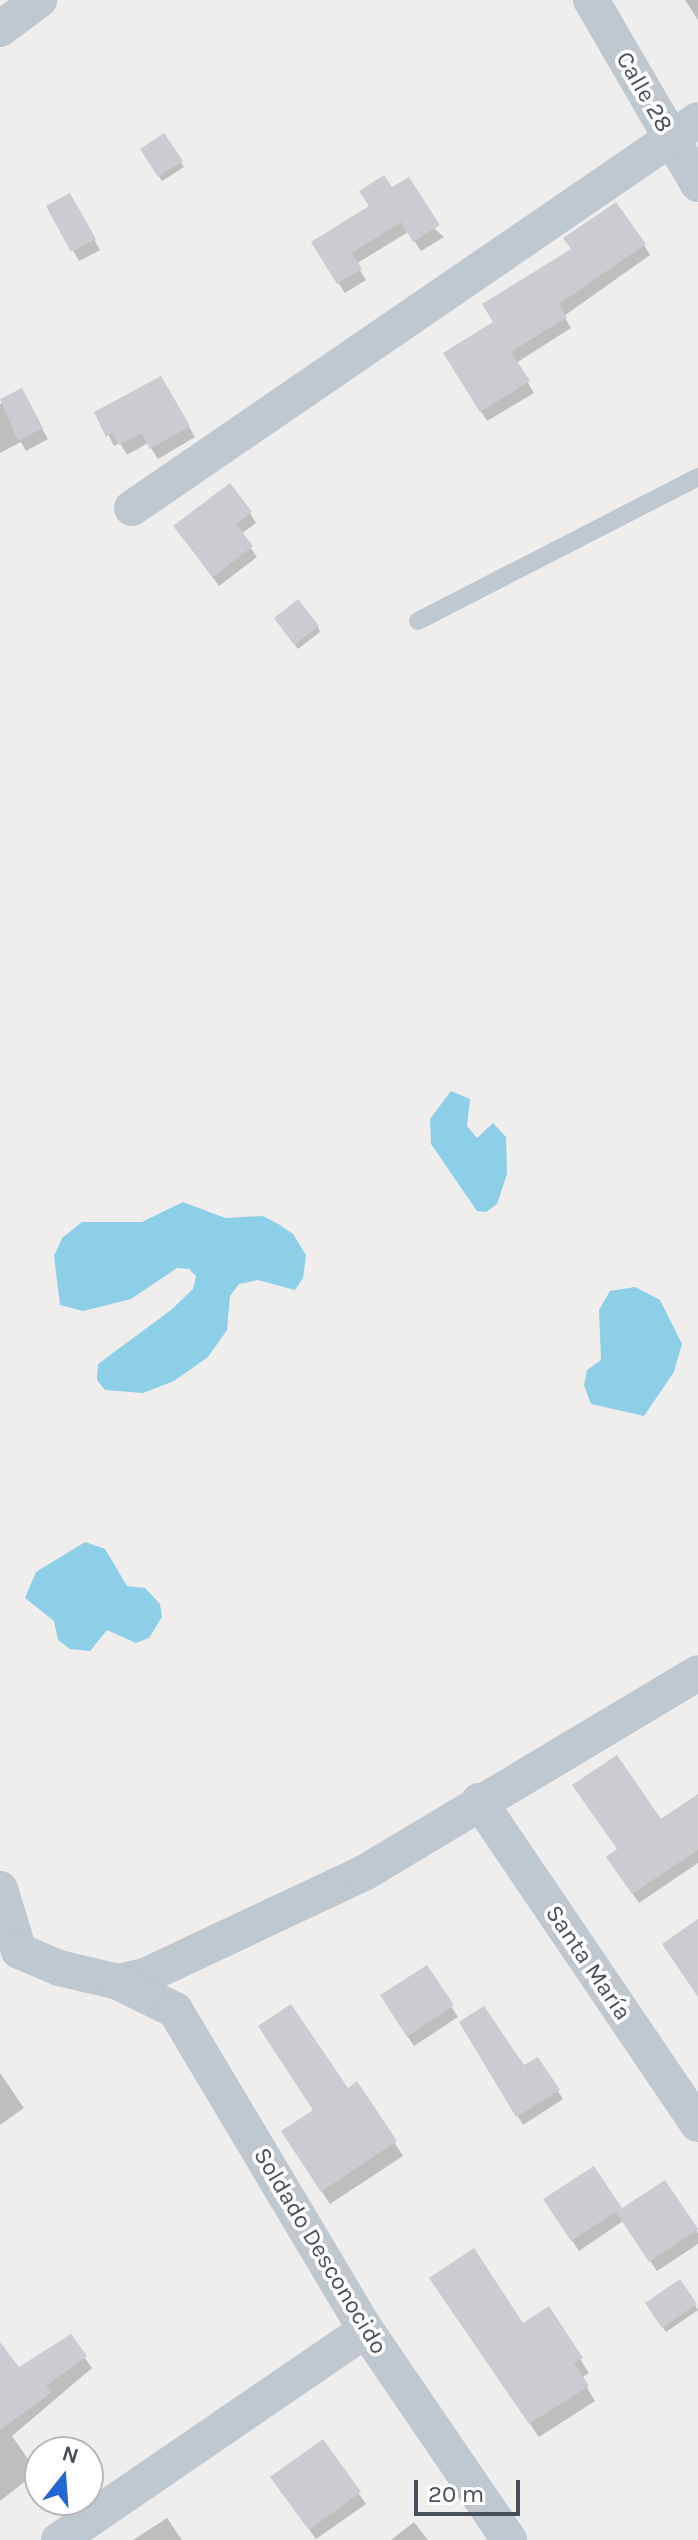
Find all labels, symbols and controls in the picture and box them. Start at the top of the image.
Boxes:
street label: Calle 28 [610,47,678,137]
street label: Santa María [539,1900,637,2026]
street label: Soldado Desconocido [247,2143,393,2359]
north arrow [24,2436,104,2516]
text: N [59,2440,82,2470]
scale bar [418,2464,524,2514]
text: 20 m [428,2480,484,2508]

